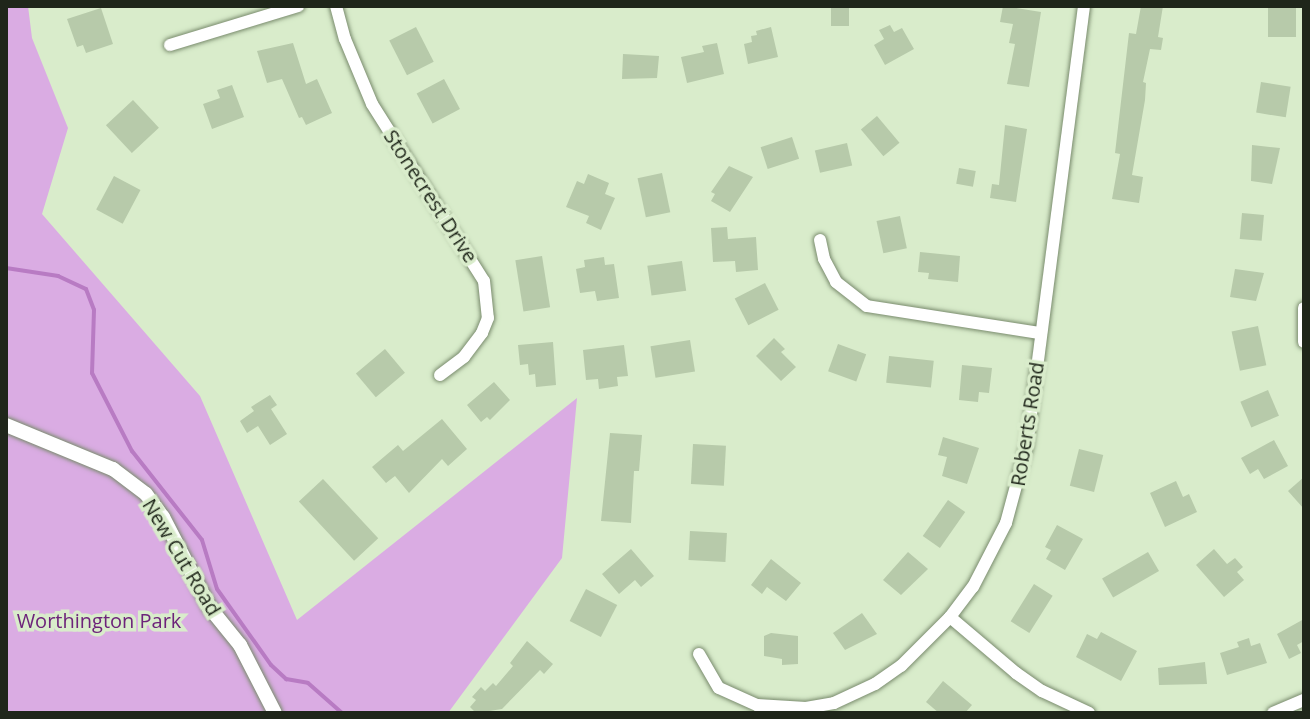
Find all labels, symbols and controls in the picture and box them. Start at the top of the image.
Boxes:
street label: Stonecrest Drive [379,125,483,267]
street label: Roberts Road [1005,360,1049,488]
street label: New Cut Road [138,494,226,620]
park label: Worthington Park [17,608,181,632]

